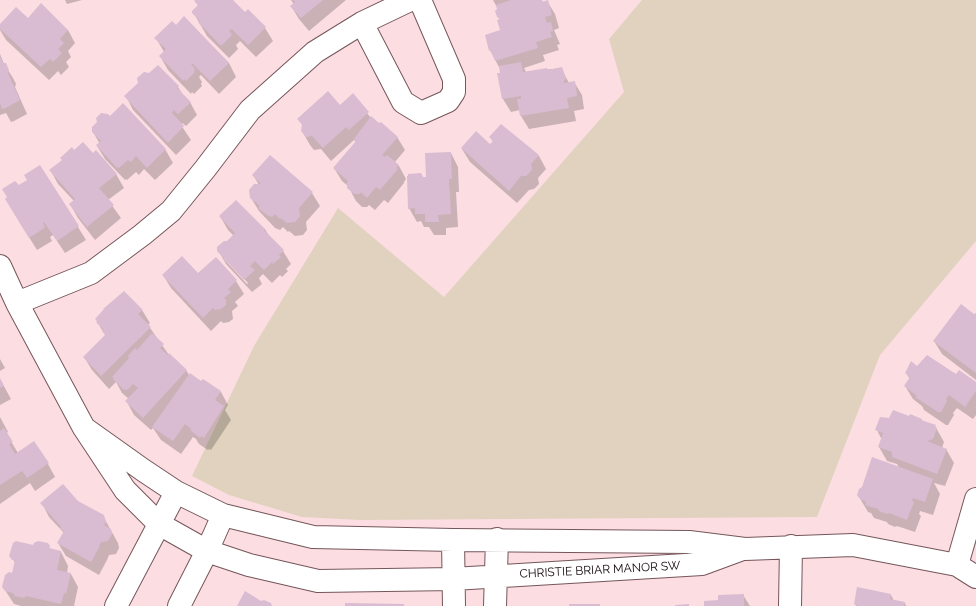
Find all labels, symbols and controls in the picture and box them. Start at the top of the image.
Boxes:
street label: CHRISTIE BRIAR MANOR SW [519,559,681,581]

